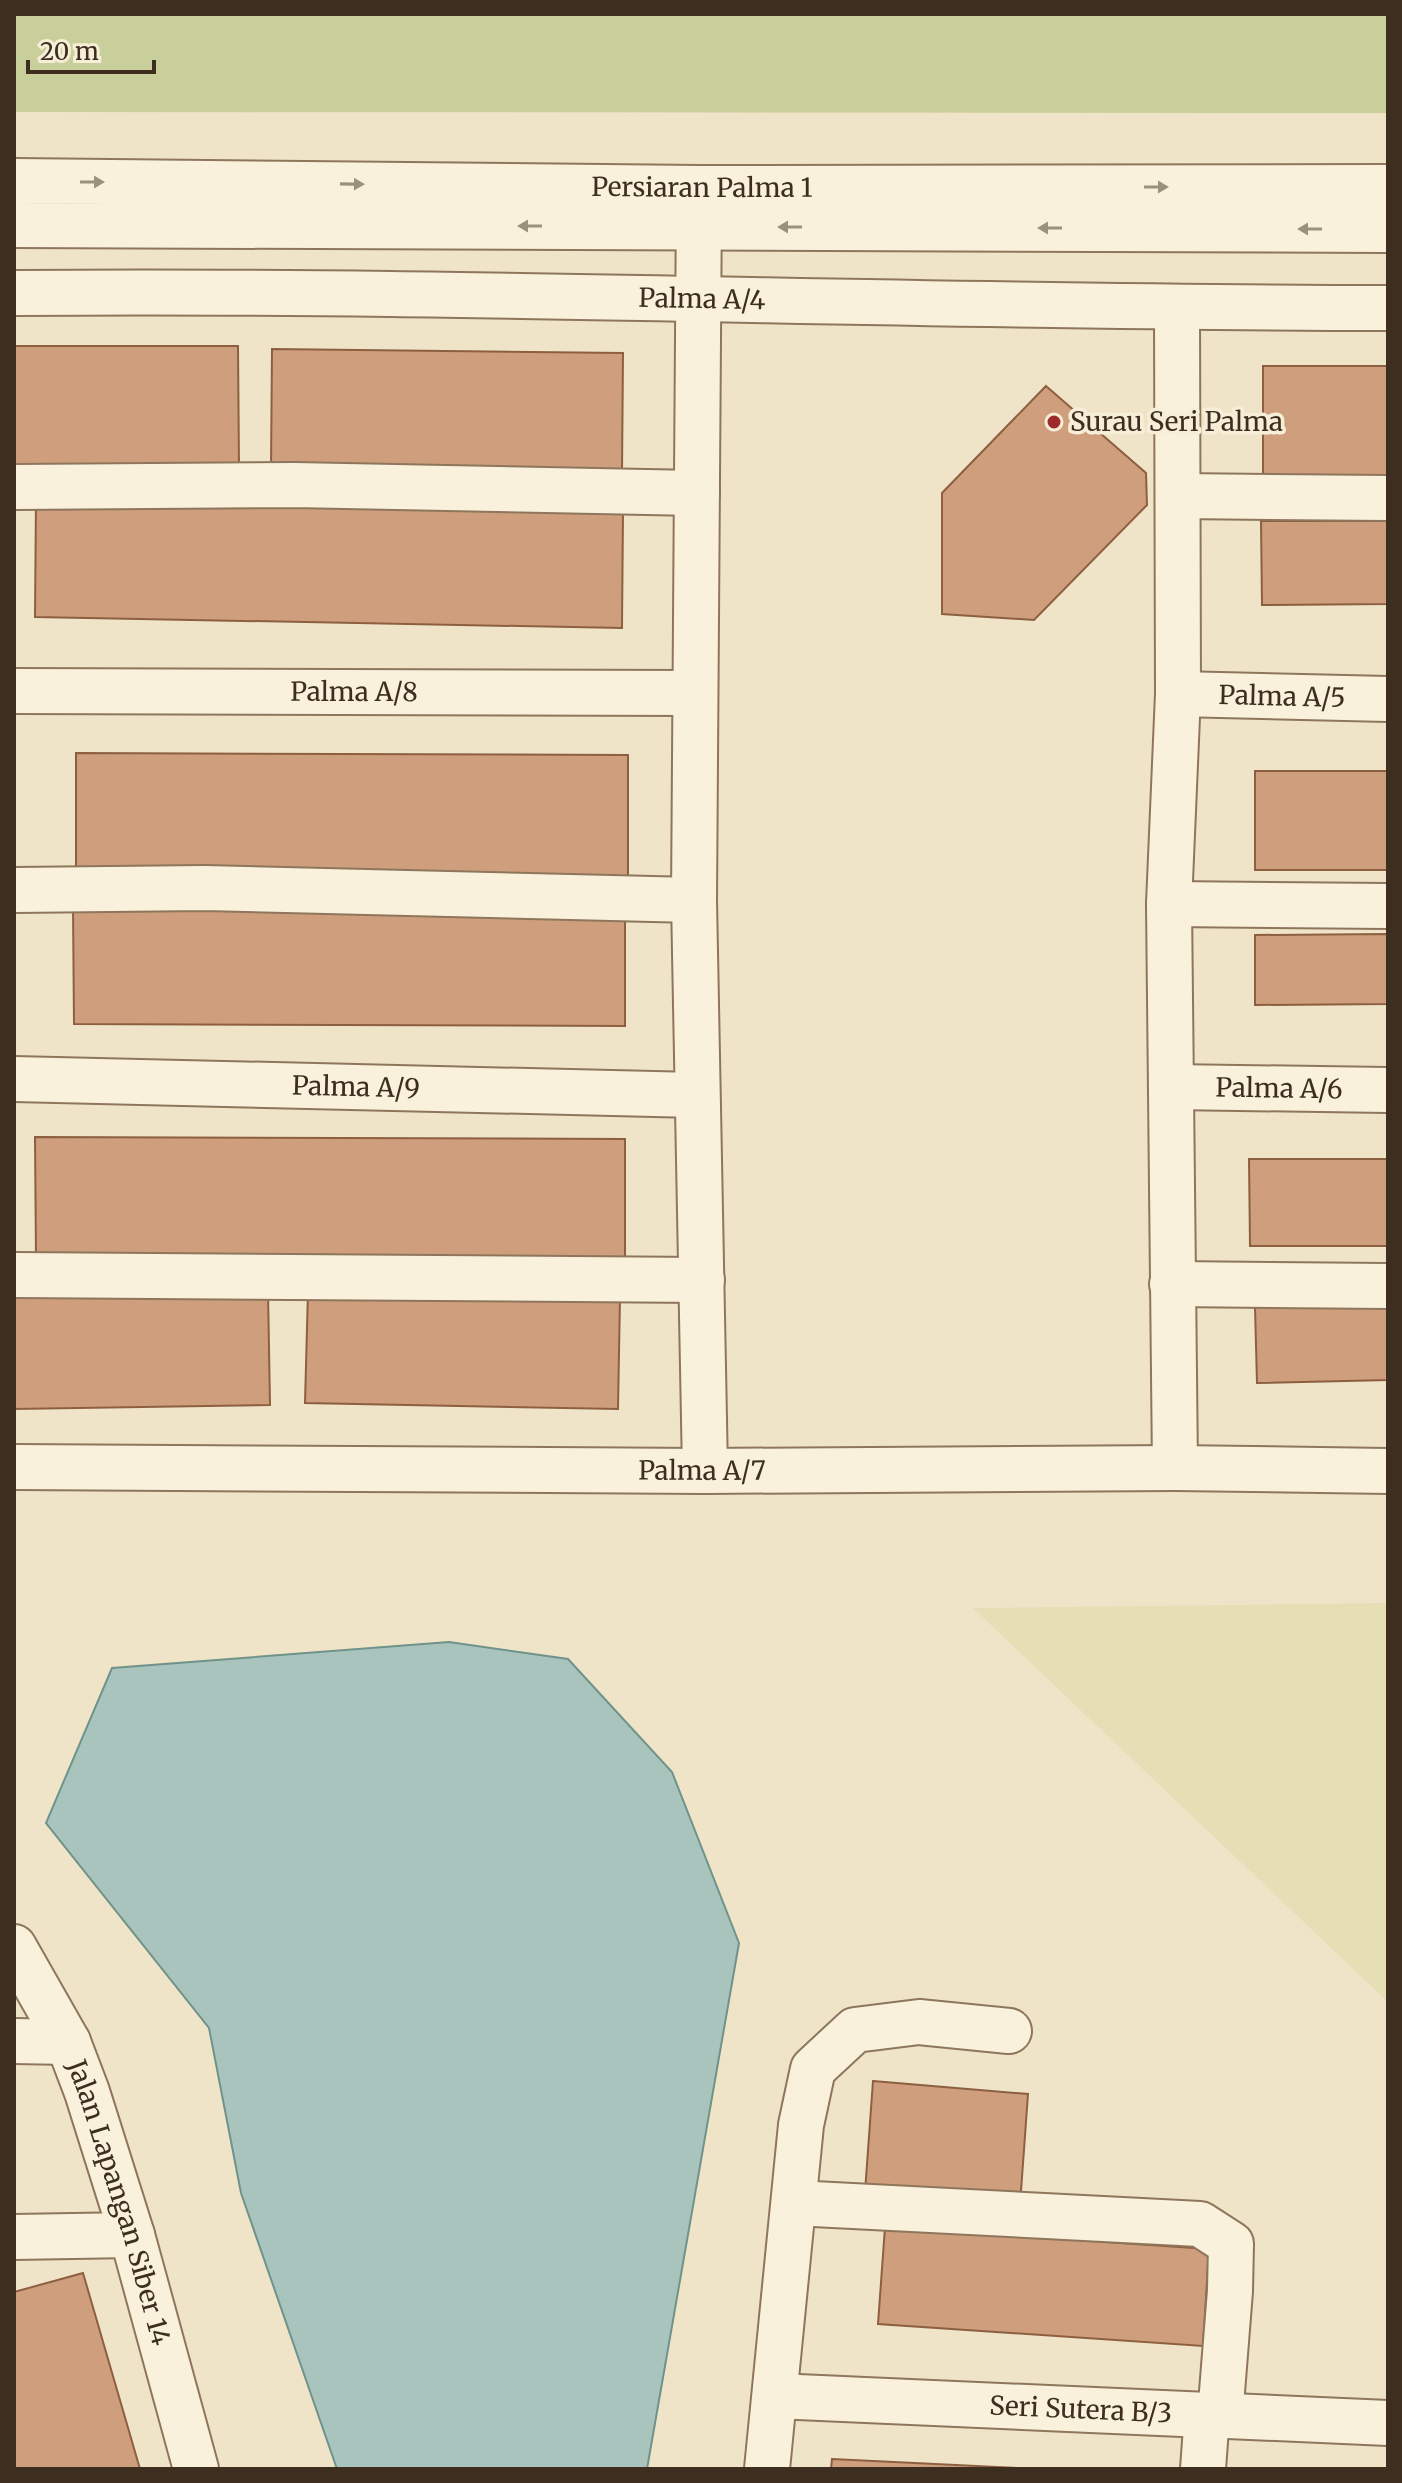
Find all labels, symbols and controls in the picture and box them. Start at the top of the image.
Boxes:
scale bar [28,24,154,74]
text: 20 m [40,36,99,67]
street label: Persiaran Palma 1 [591,170,813,204]
one-way arrow [80,176,105,188]
one-way arrow [340,178,365,190]
one-way arrow [1144,181,1169,193]
one-way arrow [517,220,542,232]
one-way arrow [777,221,802,233]
one-way arrow [1037,222,1062,234]
one-way arrow [1297,223,1322,235]
street label: Palma A/4 [638,281,766,316]
place label: Surau Seri Palma [1070,405,1283,438]
marker: Surau Seri Palma [1045,413,1063,431]
street label: Palma A/8 [290,675,418,708]
street label: Palma A/5 [1218,678,1346,714]
street label: Palma A/9 [291,1069,420,1105]
street label: Palma A/6 [1215,1071,1343,1105]
street label: Palma A/7 [638,1454,766,1487]
street label: Jalan Lapangan Siber 14 [60,2054,178,2349]
street label: Seri Sutera B/3 [989,2388,1173,2429]

